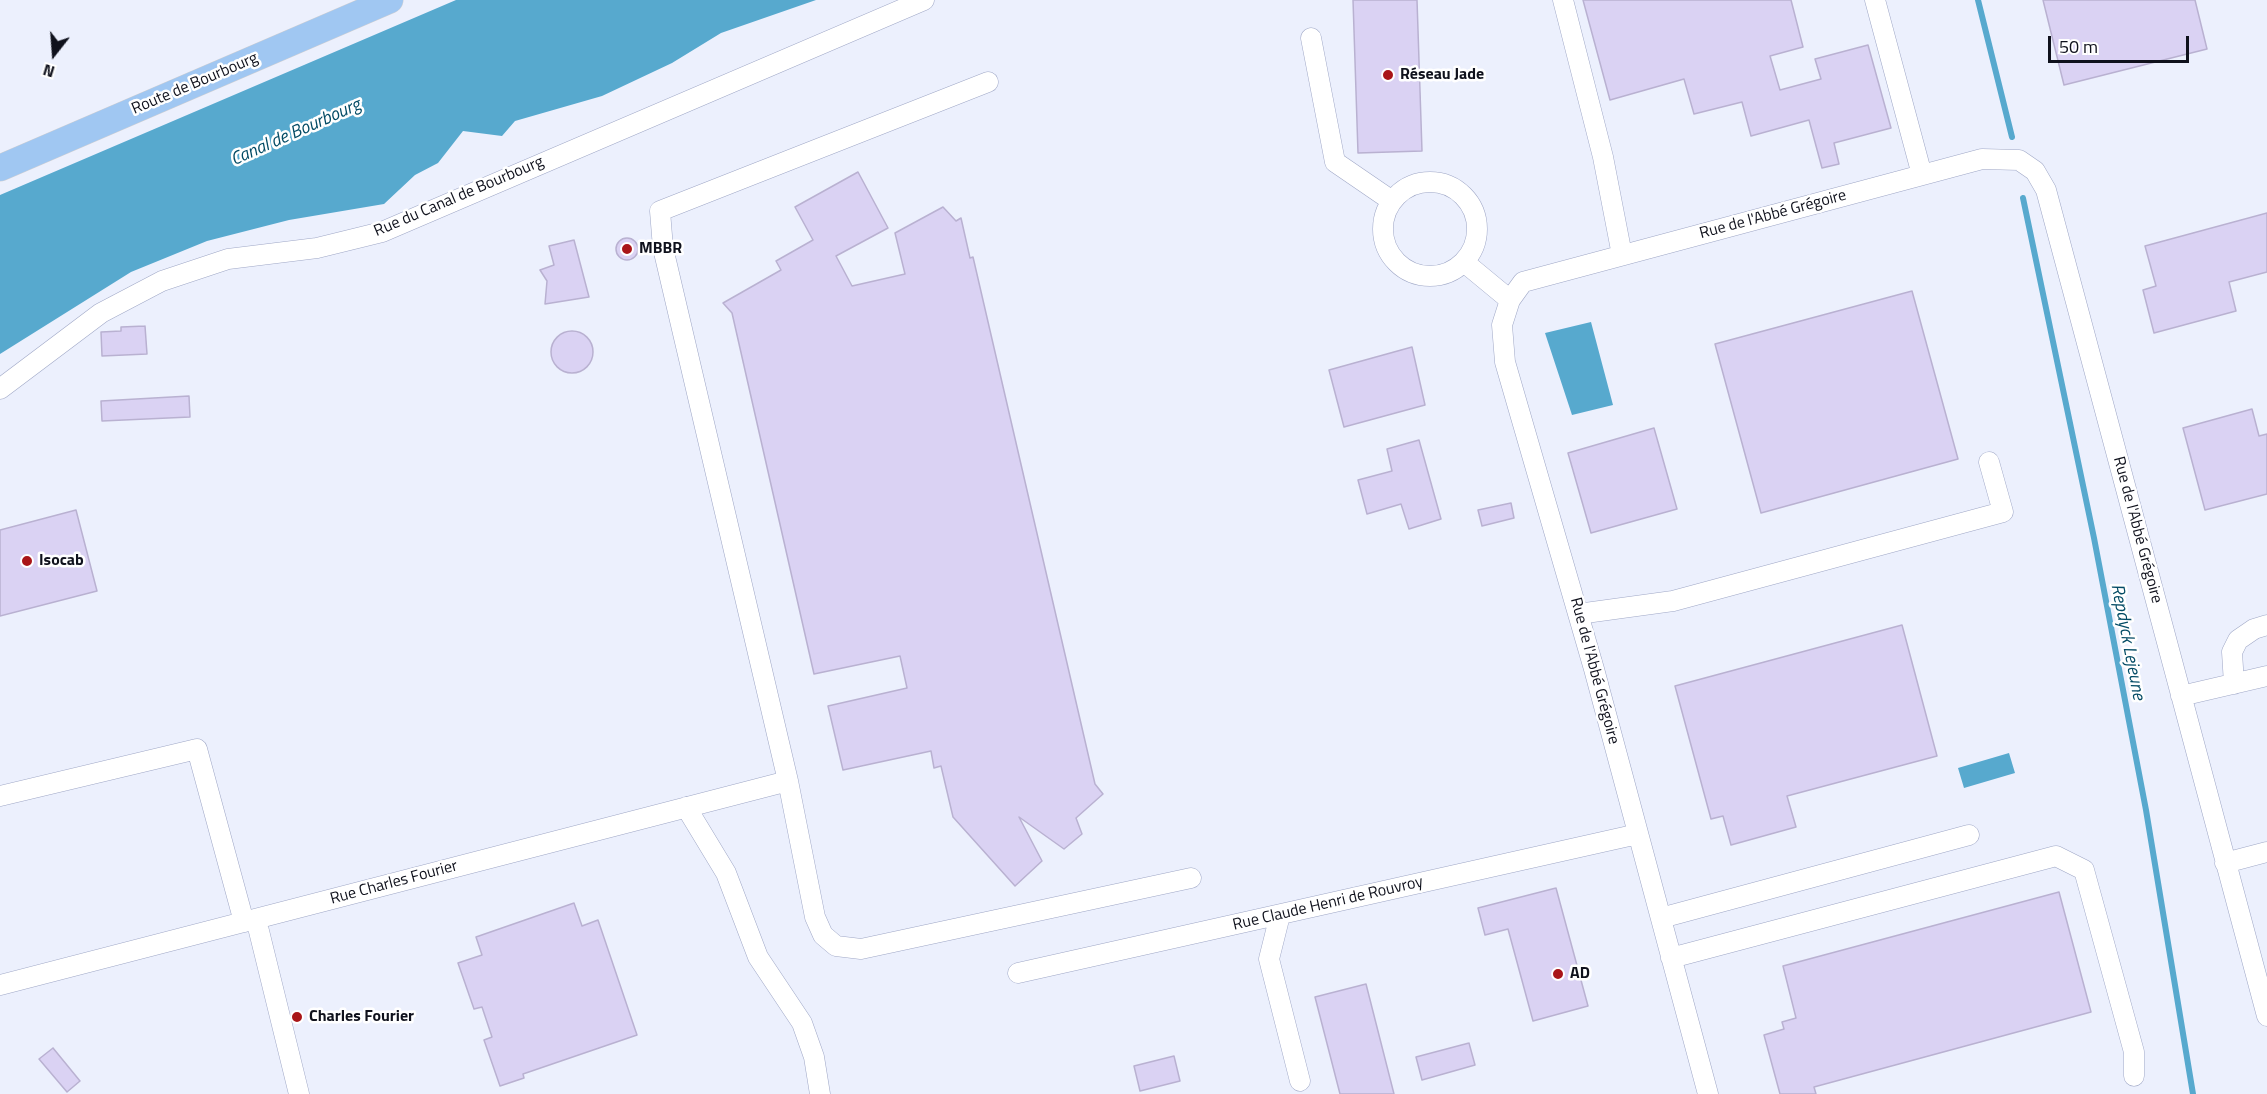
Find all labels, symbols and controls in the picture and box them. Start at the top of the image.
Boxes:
north arrow [24,24,84,84]
scale bar [2051,24,2192,62]
text: 50 m [2059,33,2098,60]
street label: Route de Bourbourg [129,49,261,119]
text: N [40,58,58,84]
place label: Réseau Jade [1400,65,1484,85]
marker: Réseau Jade [1381,68,1395,82]
water label: Canal de Bourbourg [228,95,364,171]
street label: Rue du Canal de Bourbourg [371,153,547,241]
street label: Rue de l'Abbé Grégoire [1697,186,1849,244]
place label: MBBR [639,239,682,259]
marker: MBBR [620,242,634,256]
street label: Rue de l'Abbé Grégoire [2108,454,2166,606]
place label: Isocab [39,551,84,571]
marker: Isocab [20,554,34,568]
water label: Repdyck Lejeune [2105,582,2149,702]
street label: Rue de l'Abbé Grégoire [1565,595,1623,747]
street label: Rue Charles Fourier [328,857,460,909]
street label: Rue Claude Henri de Rouvroy [1231,873,1425,935]
place label: AD [1570,964,1590,984]
marker: AD [1551,967,1565,981]
place label: Charles Fourier [309,1007,414,1027]
marker: Charles Fourier [290,1010,304,1024]

